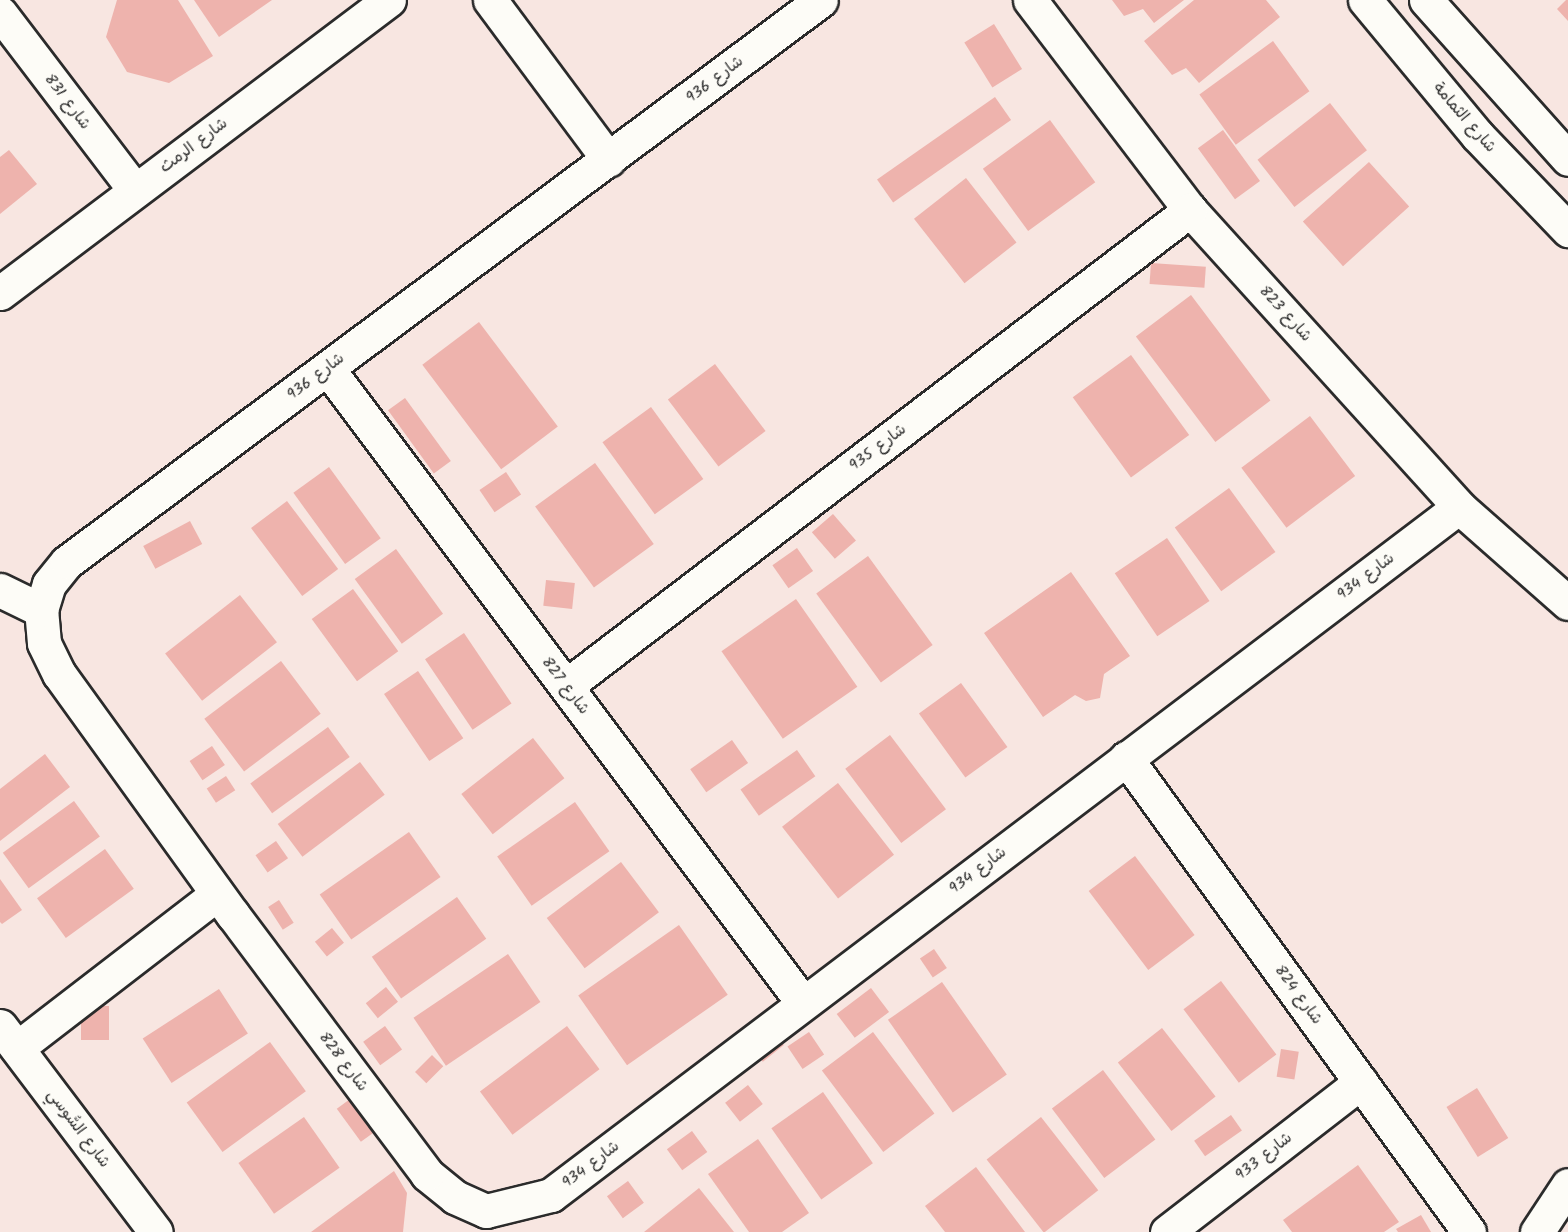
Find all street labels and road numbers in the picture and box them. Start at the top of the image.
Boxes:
street label: شارع 936 [683,52,747,108]
street label: شارع 831 [40,70,94,134]
street label: شارع الثمامة [1428,79,1500,157]
street label: شارع الرمث [156,114,232,178]
street label: شارع 823 [1255,282,1315,346]
street label: شارع 936 [284,349,348,405]
street label: شارع 935 [846,420,910,476]
street label: شارع 934 [1334,549,1398,605]
street label: شارع 827 [537,653,593,719]
street label: شارع 934 [946,843,1010,899]
street label: شارع 824 [1270,962,1326,1028]
street label: شارع 828 [314,1028,372,1096]
street label: شارع السُّوسي [42,1086,114,1172]
street label: شارع 933 [1232,1129,1296,1185]
street label: شارع 934 [559,1137,623,1193]

